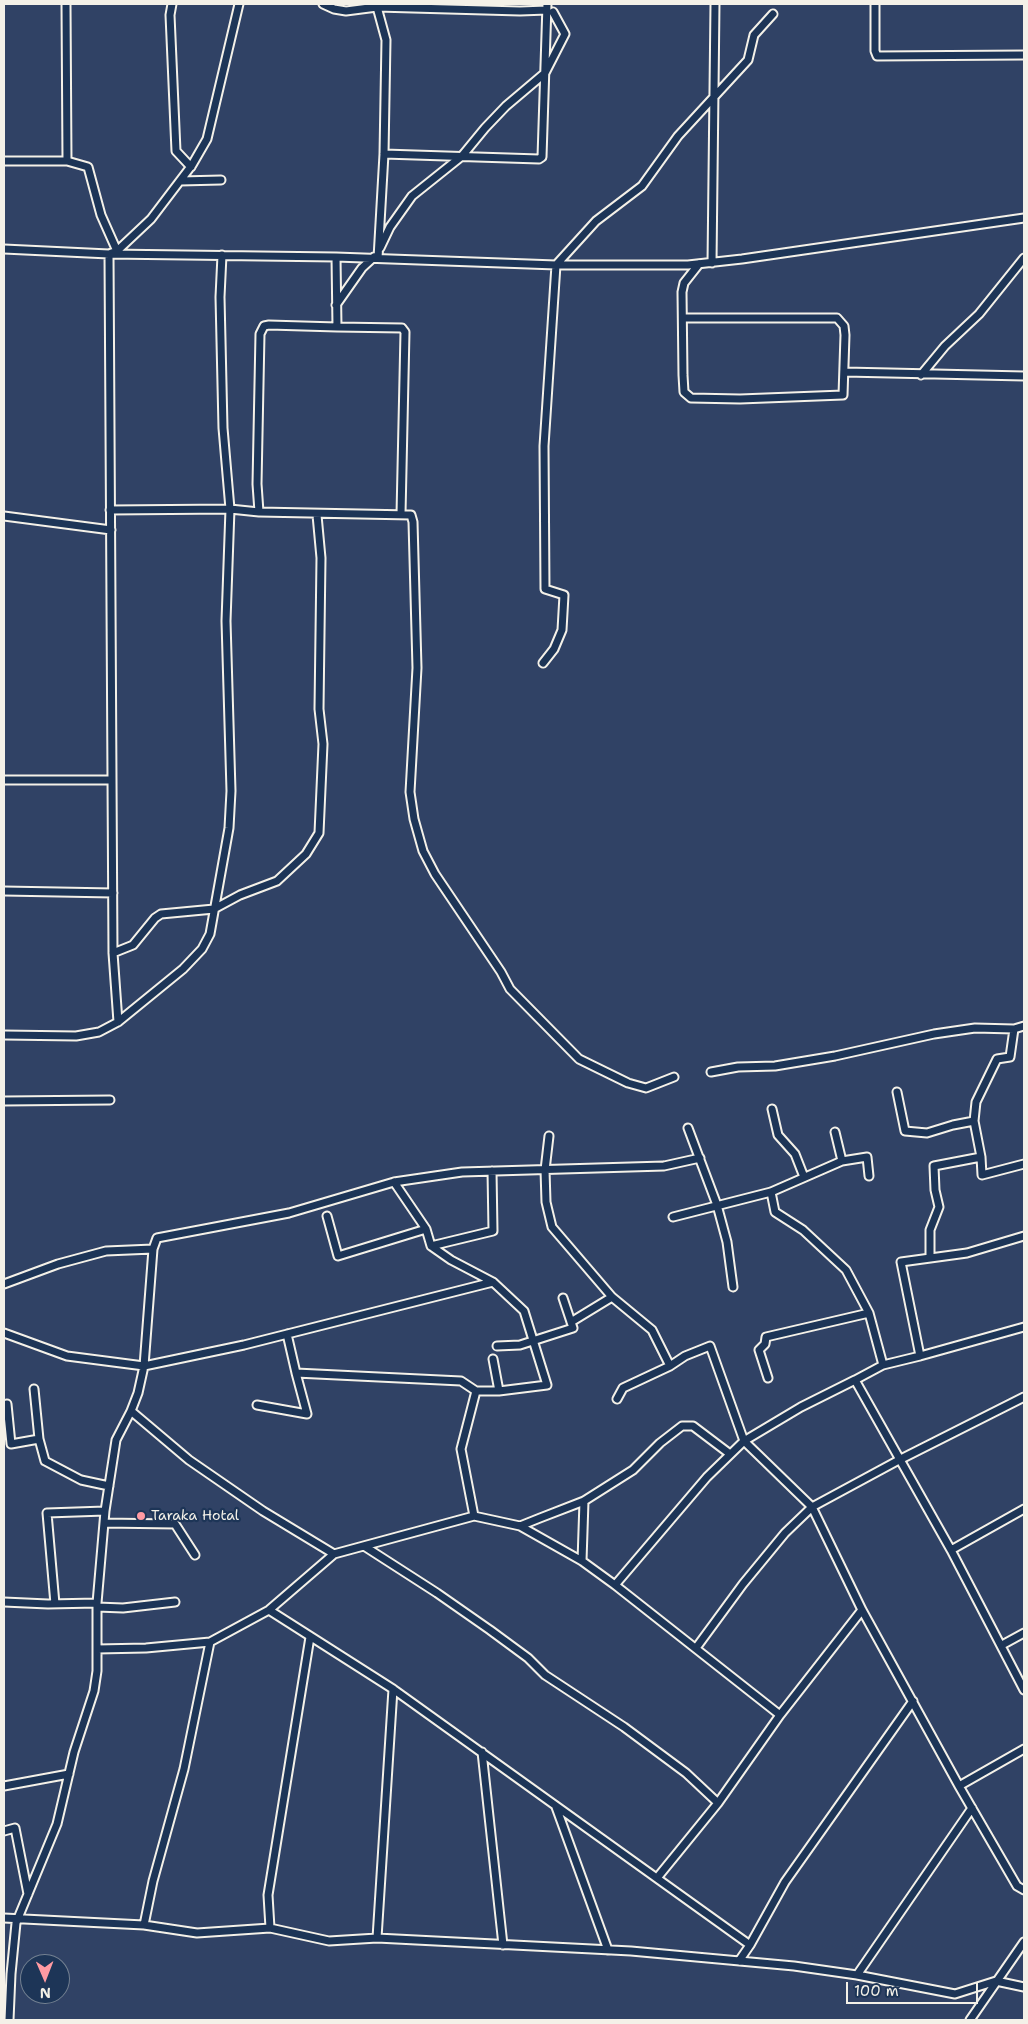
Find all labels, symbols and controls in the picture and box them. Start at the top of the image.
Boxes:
place label: Taraka Hotal [151,1508,239,1524]
marker: Taraka Hotal [135,1510,147,1522]
north arrow [20,1954,70,2004]
scale bar [848,1972,980,2004]
text: 100 m [854,1981,899,2001]
text: N [40,1984,51,2002]

